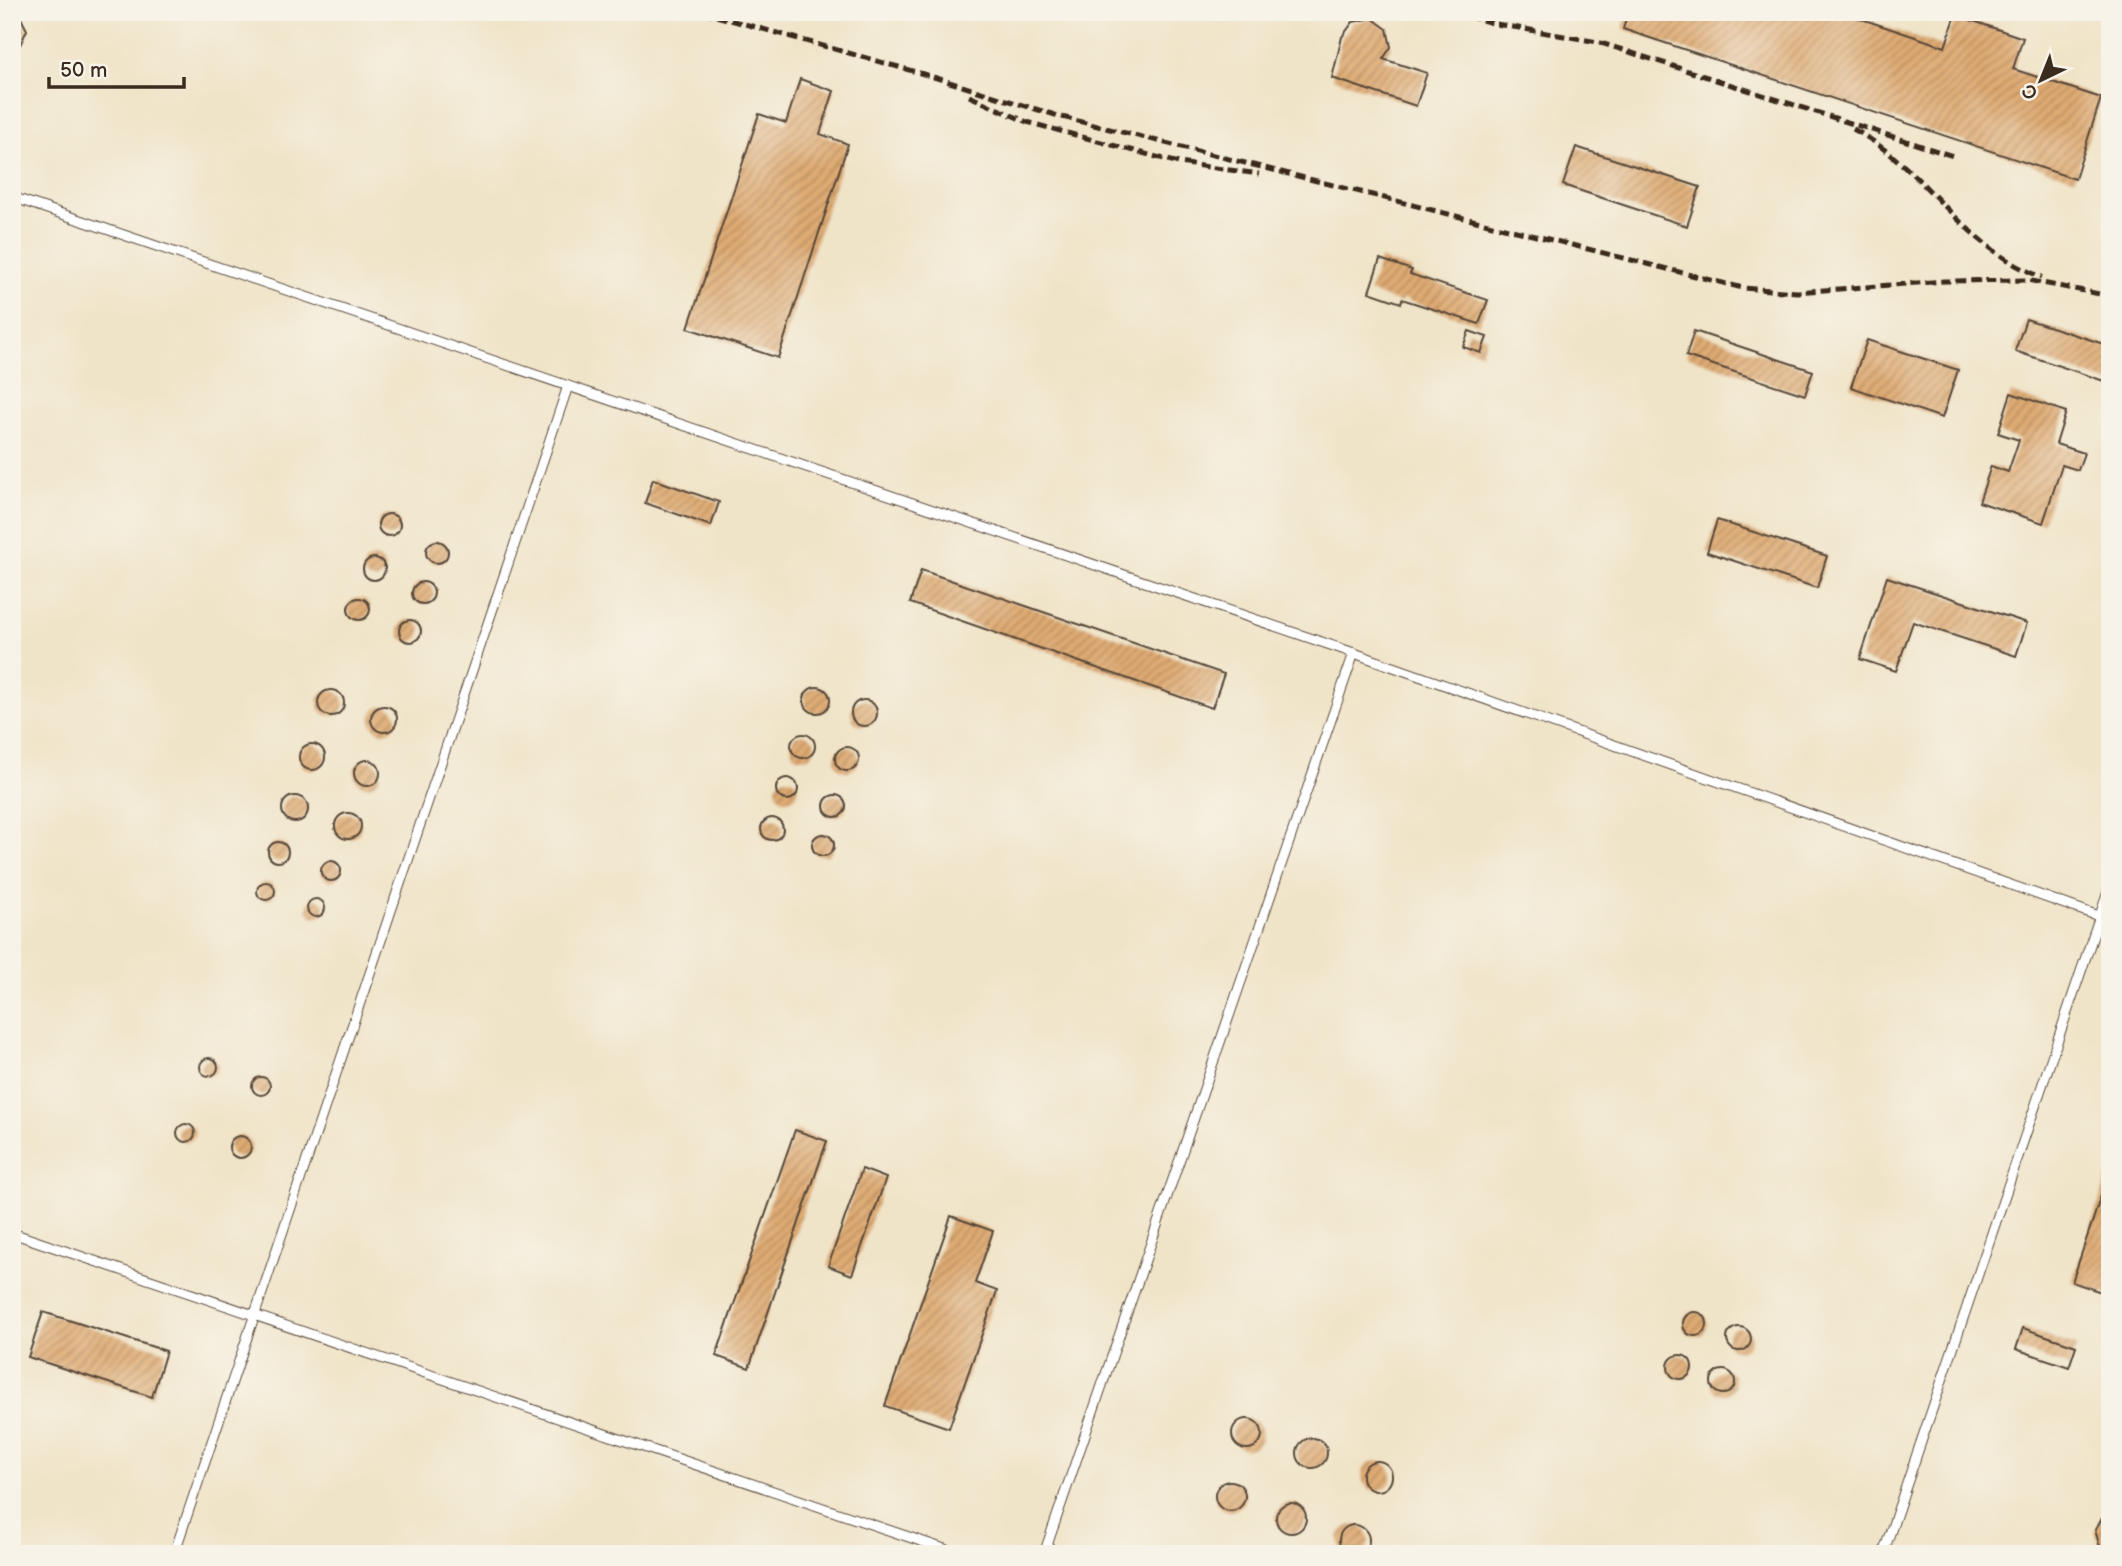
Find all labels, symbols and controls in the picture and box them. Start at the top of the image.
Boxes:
scale bar [49,46,184,90]
north arrow [2007,46,2076,116]
text: 50 m [60,58,107,83]
text: С [2018,78,2043,104]

